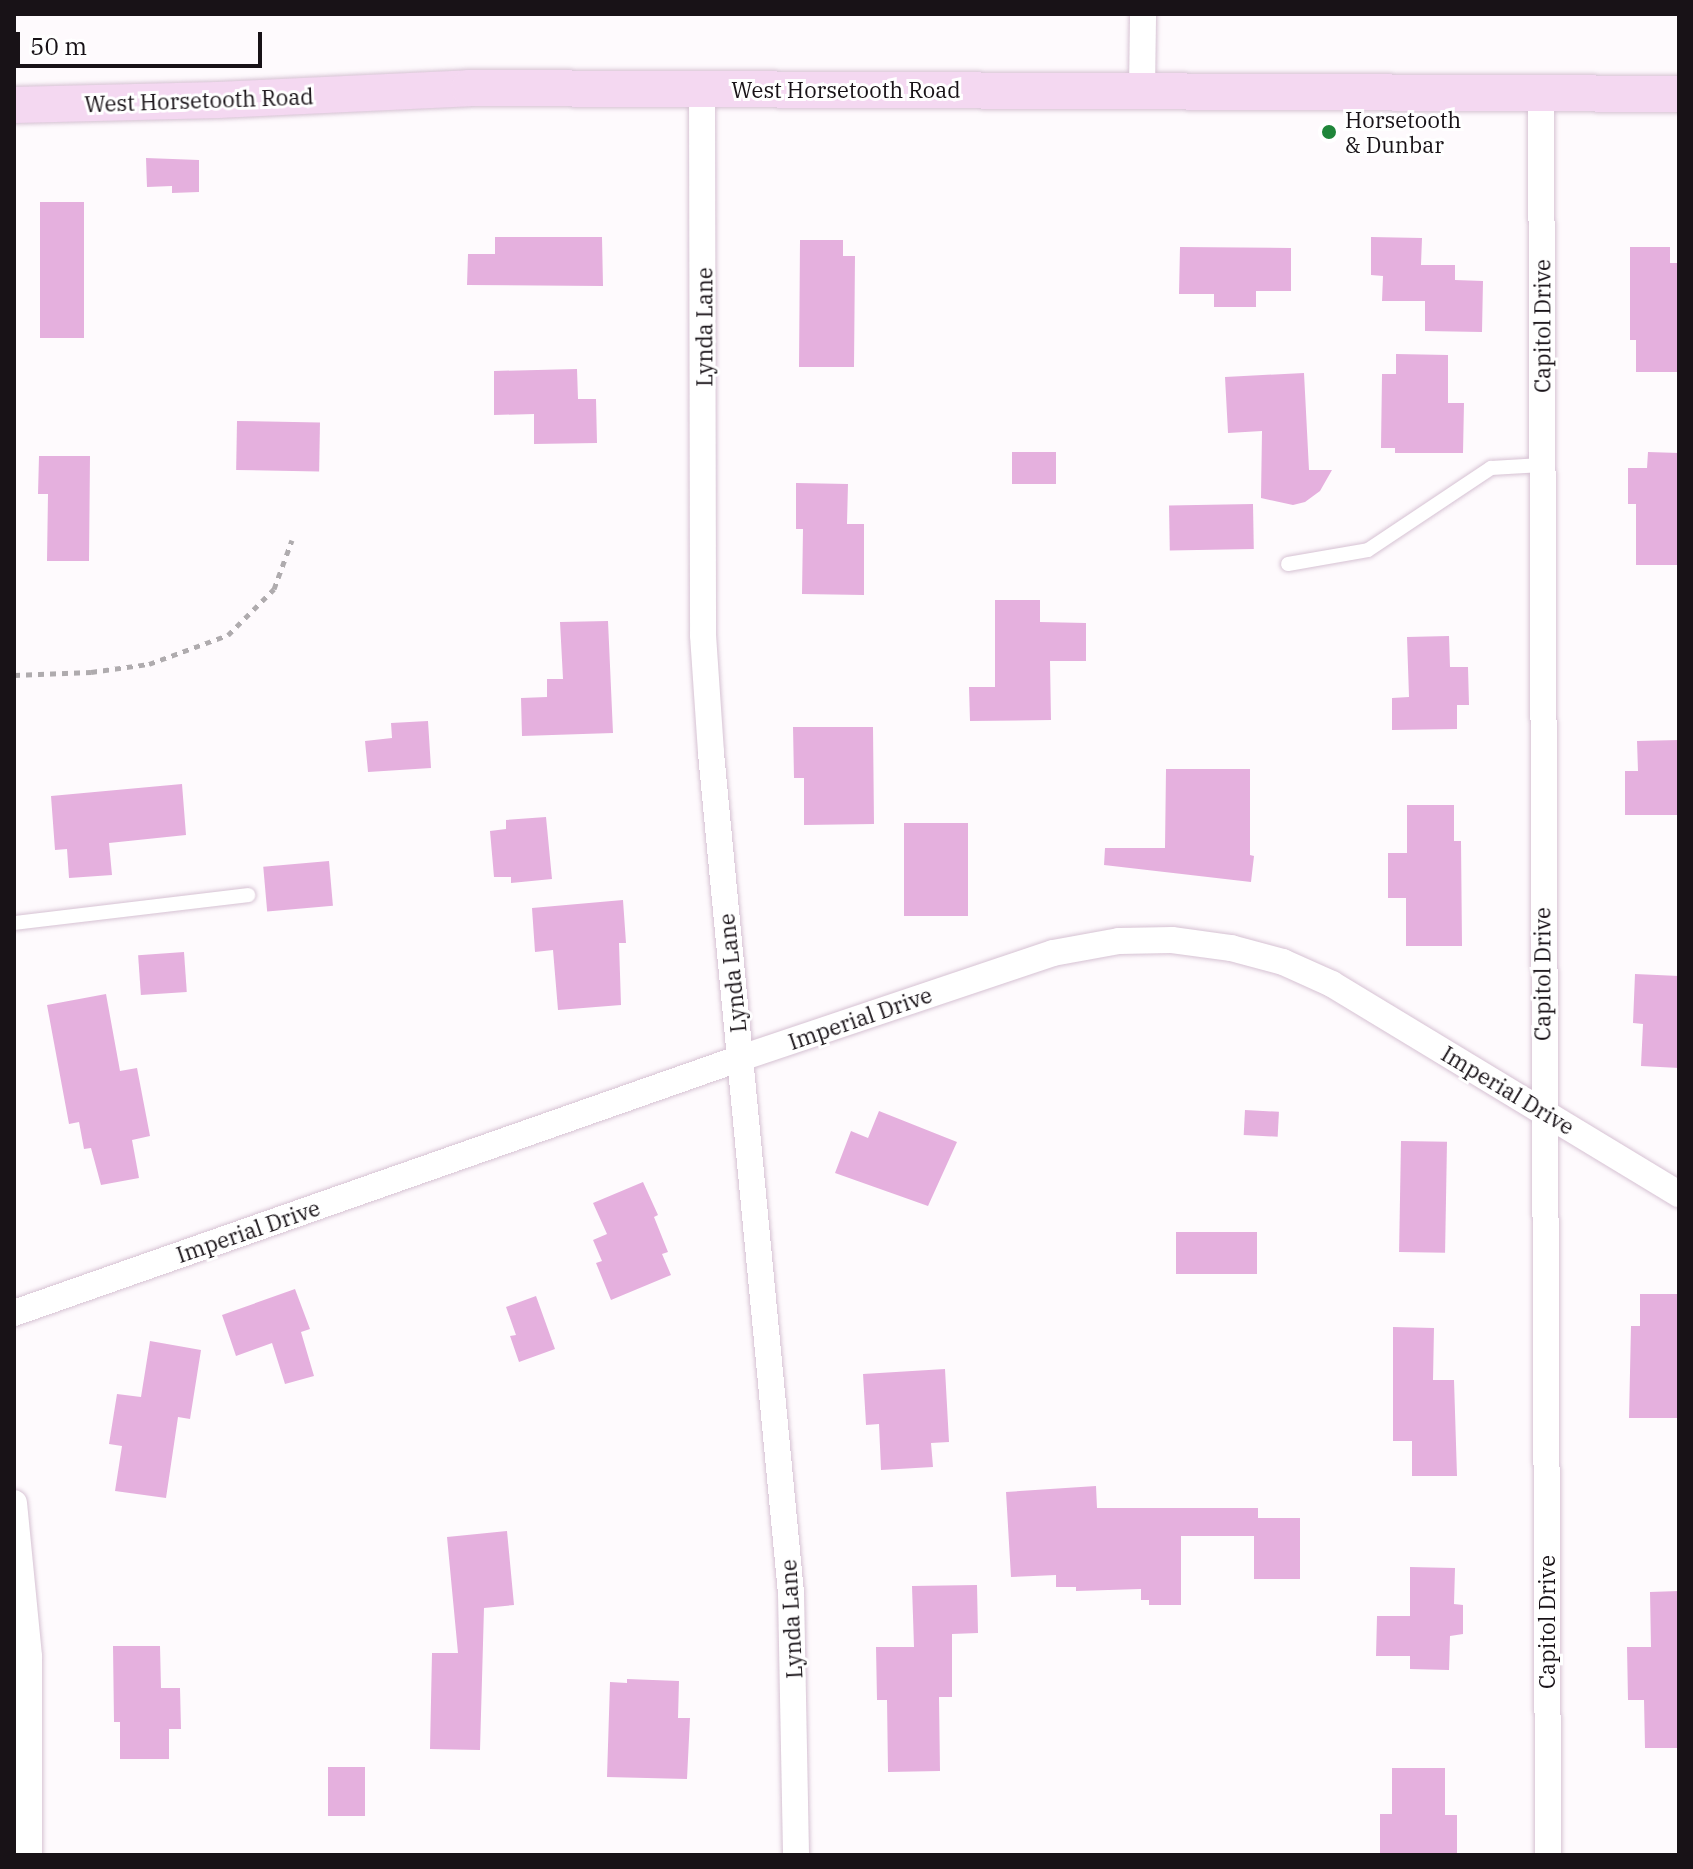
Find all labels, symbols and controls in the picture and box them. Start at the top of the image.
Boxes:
scale bar [20,16,266,66]
text: 50 m [30,30,87,62]
street label: West Horsetooth Road [731,77,961,103]
street label: West Horsetooth Road [84,83,314,117]
place label: Horsetooth & Dunbar [1345,106,1461,158]
marker: Horsetooth & Dunbar [1320,123,1338,141]
street label: Capitol Drive [1529,259,1555,393]
street label: Lynda Lane [691,267,717,387]
street label: Capitol Drive [1529,907,1555,1041]
street label: Lynda Lane [713,912,751,1034]
street label: Imperial Drive [785,981,935,1055]
street label: Imperial Drive [1437,1040,1579,1140]
street label: Imperial Drive [173,1194,323,1268]
street label: Capitol Drive [1534,1555,1560,1689]
street label: Lynda Lane [775,1559,807,1679]

